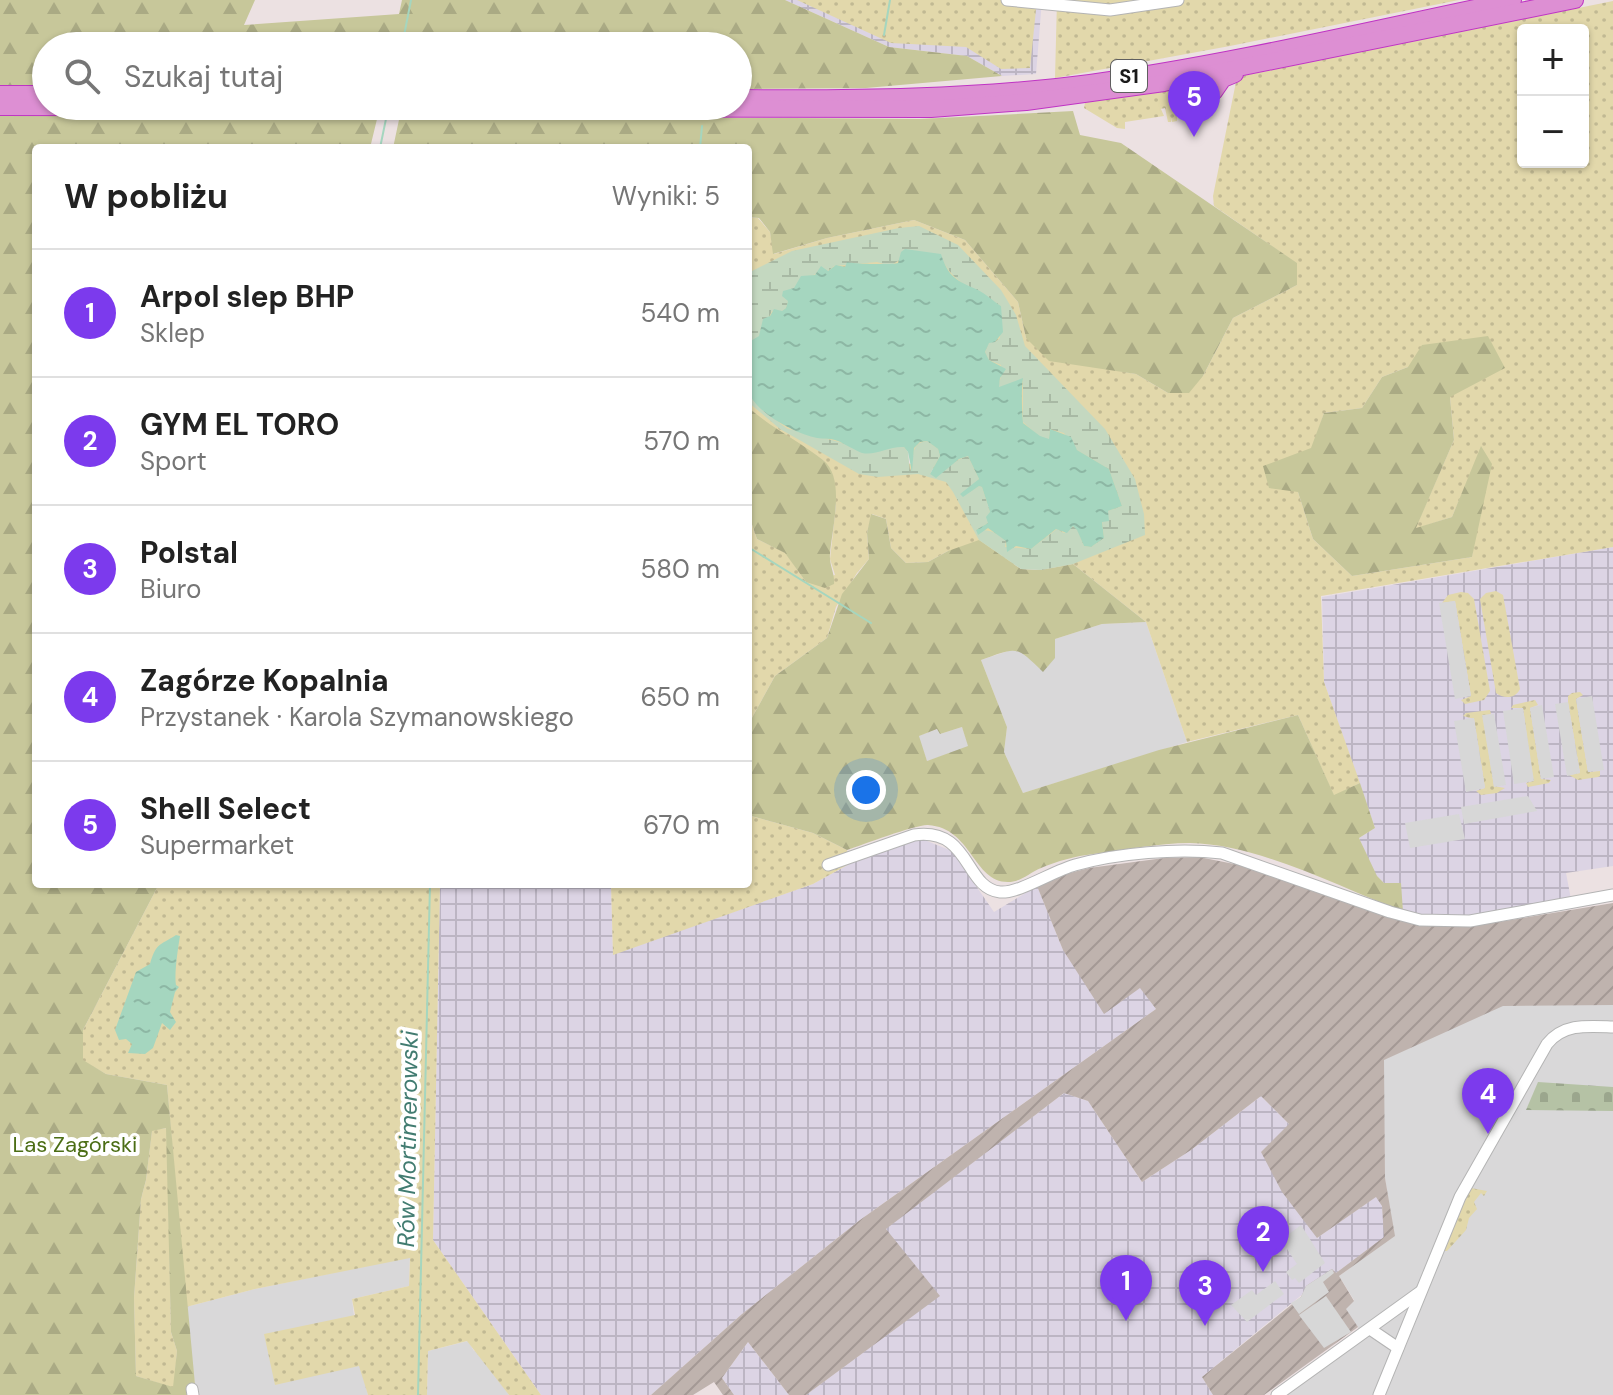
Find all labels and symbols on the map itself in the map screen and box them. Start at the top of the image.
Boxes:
road number: S1 [1111,60,1147,92]
pin: 5 [1168,71,1220,137]
your location [846,770,886,810]
water label: Rów Mortimerowski [390,1029,425,1248]
pin: 4 [1462,1068,1514,1134]
park label: Las Zagórski [13,1130,137,1159]
pin: 2 [1237,1206,1289,1272]
pin: 1 [1100,1255,1152,1321]
pin: 3 [1179,1260,1231,1326]

